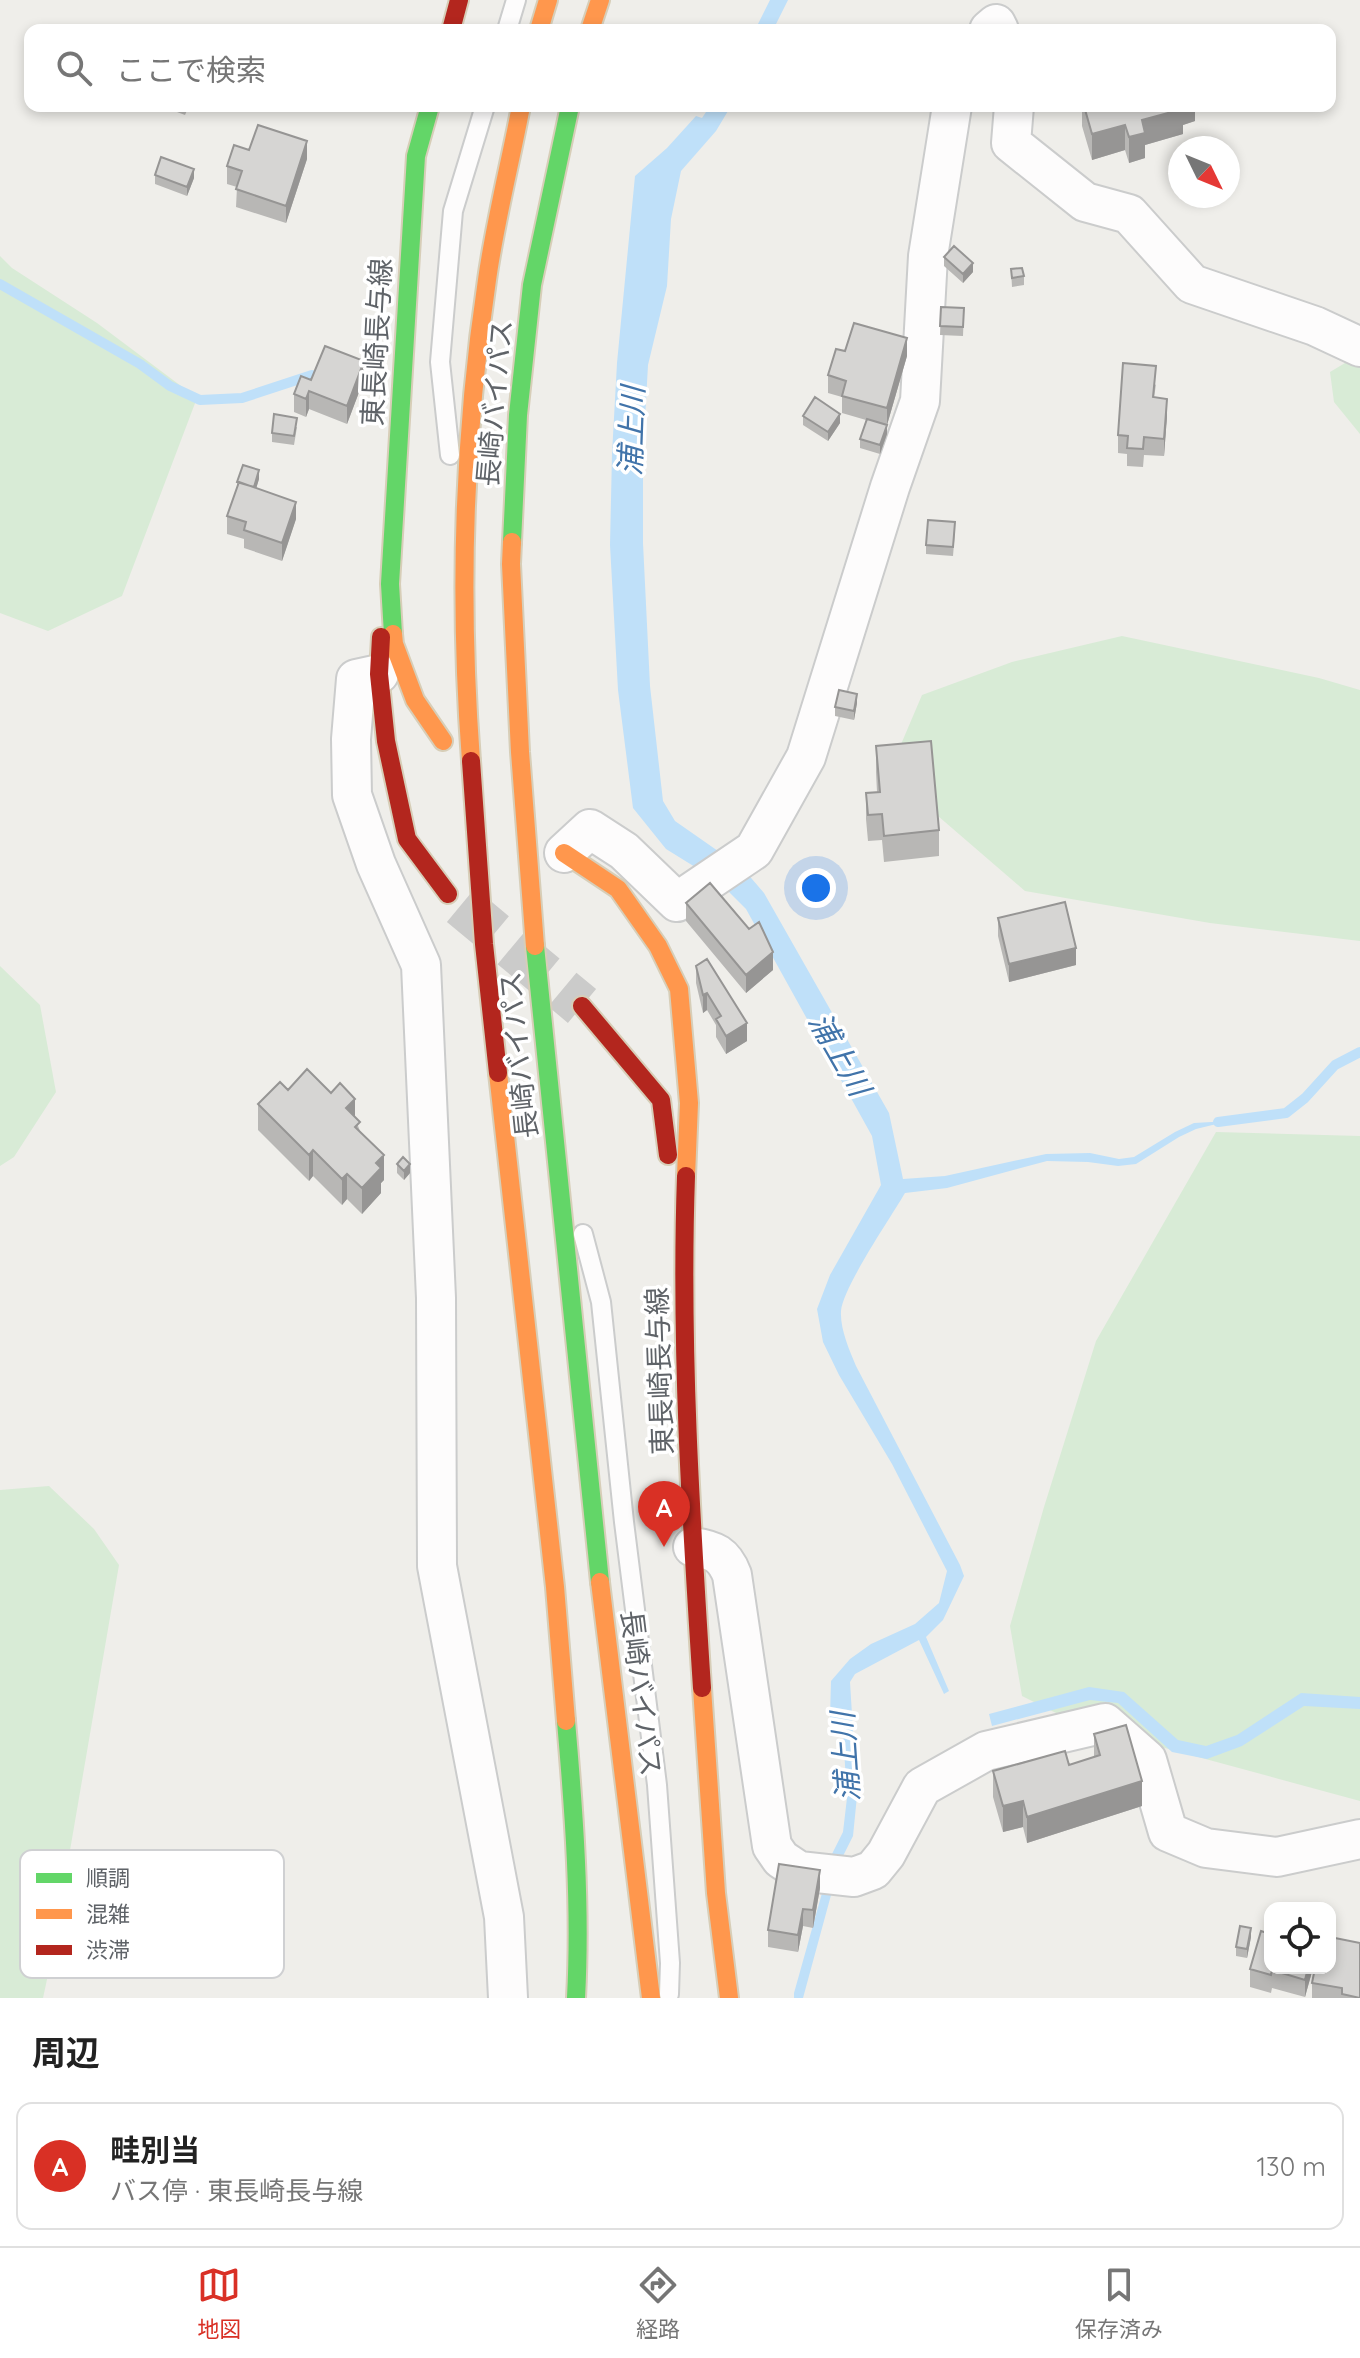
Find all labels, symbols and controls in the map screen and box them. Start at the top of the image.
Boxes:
search box [24,24,1336,112]
icon: search [52,46,96,90]
text: ここで検索 [116,51,266,89]
north arrow [1168,136,1240,208]
street label: 東長崎長与線 [354,257,398,427]
street label: 長崎バイパス [469,318,519,488]
water label: 浦上川 [610,382,652,477]
your location [796,868,836,908]
street label: 長崎バイパス [492,970,544,1140]
water label: 浦上川 [801,1006,880,1105]
street label: 東長崎長与線 [639,1286,679,1456]
pin: A [638,1481,690,1547]
street label: 長崎バイパス [614,1608,670,1778]
water label: 浦上川 [823,1708,867,1803]
legend [20,1850,284,1978]
text: 順調 [86,1864,130,1892]
text: 混雑 [86,1900,130,1928]
map controls [1264,1902,1336,1974]
button: locate [1264,1902,1336,1974]
text: 渋滞 [86,1936,130,1964]
text: 周辺 [32,2031,100,2074]
text: 畦別当 [110,2131,200,2169]
text: A [52,2150,68,2183]
text: 130 m [1256,2150,1326,2183]
text: バス停 · 東長崎長与線 [110,2174,363,2207]
tab: 地図 [197,2263,241,2343]
tab: 経路 [636,2263,680,2343]
tab: 保存済み [1075,2263,1163,2343]

